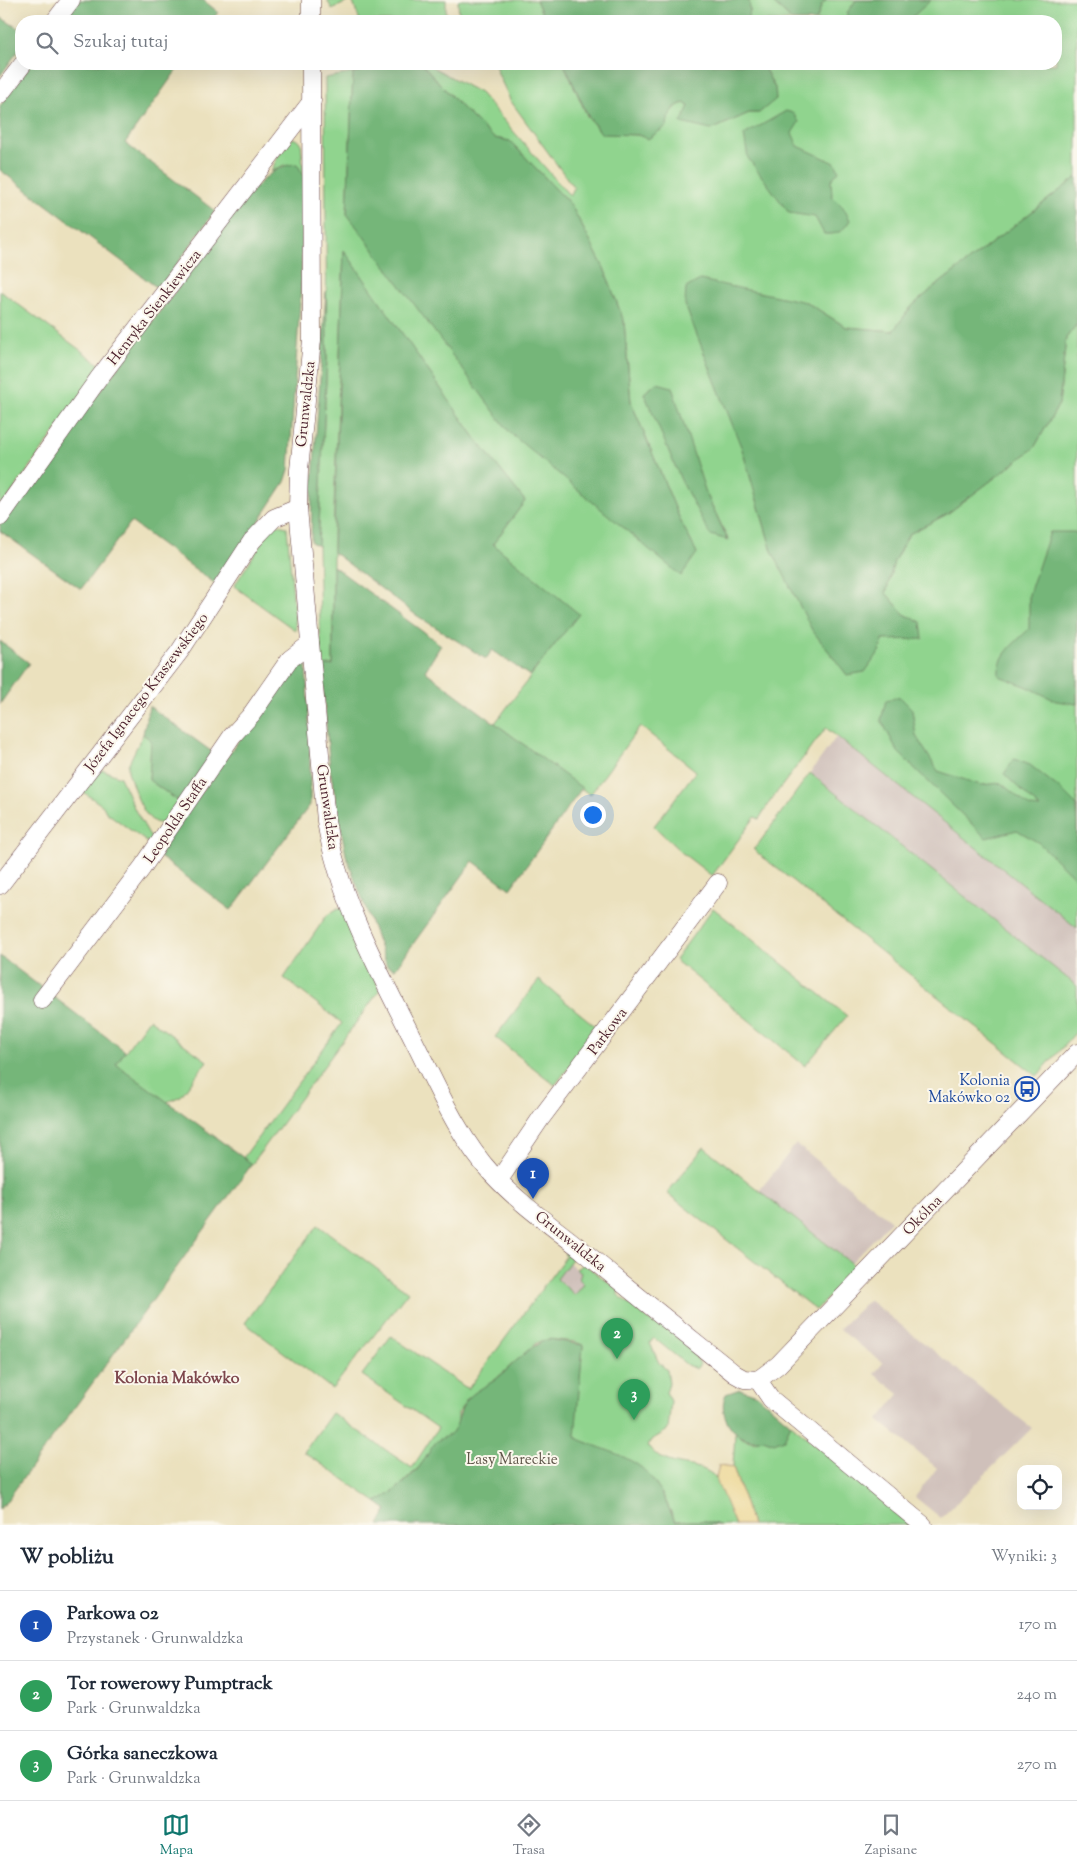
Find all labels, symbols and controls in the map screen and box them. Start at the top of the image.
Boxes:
search box [15,15,1062,70]
icon: search [33,29,61,57]
text: Szukaj tutaj [73,29,168,56]
street label: Henryka Sienkiewicza [103,246,207,370]
street label: Grunwaldzka [292,360,321,448]
street label: Józefa Ignacego Kraszewskiego [80,609,214,778]
street label: Grunwaldzka [310,763,343,852]
street label: Leopolda Staffa [140,773,213,868]
your location [580,802,606,828]
street label: Parkowa [583,1004,633,1060]
place label: Kolonia Makówko 02 [928,1071,1010,1109]
bus stop icon: Kolonia Makówko 02 [1014,1076,1040,1102]
pin: 1 [517,1158,549,1199]
street label: Okólna [899,1191,948,1241]
street label: Grunwaldzka [530,1207,610,1278]
pin: 2 [601,1318,633,1359]
district label: Kolonia Makówko [114,1368,240,1391]
pin: 3 [618,1379,650,1420]
park label: Lasy Mareckie [466,1450,558,1471]
map controls [1017,1465,1062,1510]
button: locate [1017,1465,1062,1510]
text: W pobliżu [20,1543,114,1573]
text: Wyniki: 3 [991,1546,1057,1569]
text: Parkowa 02 [67,1601,159,1628]
text: 1 [33,1614,39,1637]
text: 170 m [1019,1614,1057,1637]
text: Przystanek · Grunwaldzka [67,1628,243,1651]
text: Tor rowerowy Pumptrack [67,1671,273,1698]
text: 2 [32,1684,40,1707]
text: 240 m [1016,1684,1057,1707]
text: Park · Grunwaldzka [67,1698,201,1721]
text: Górka saneczkowa [67,1741,218,1768]
text: 3 [33,1754,39,1777]
text: 270 m [1017,1754,1057,1777]
text: Park · Grunwaldzka [67,1768,201,1791]
tab: Mapa [160,1811,193,1861]
tab: Trasa [513,1811,545,1861]
tab: Zapisane [865,1811,917,1861]

